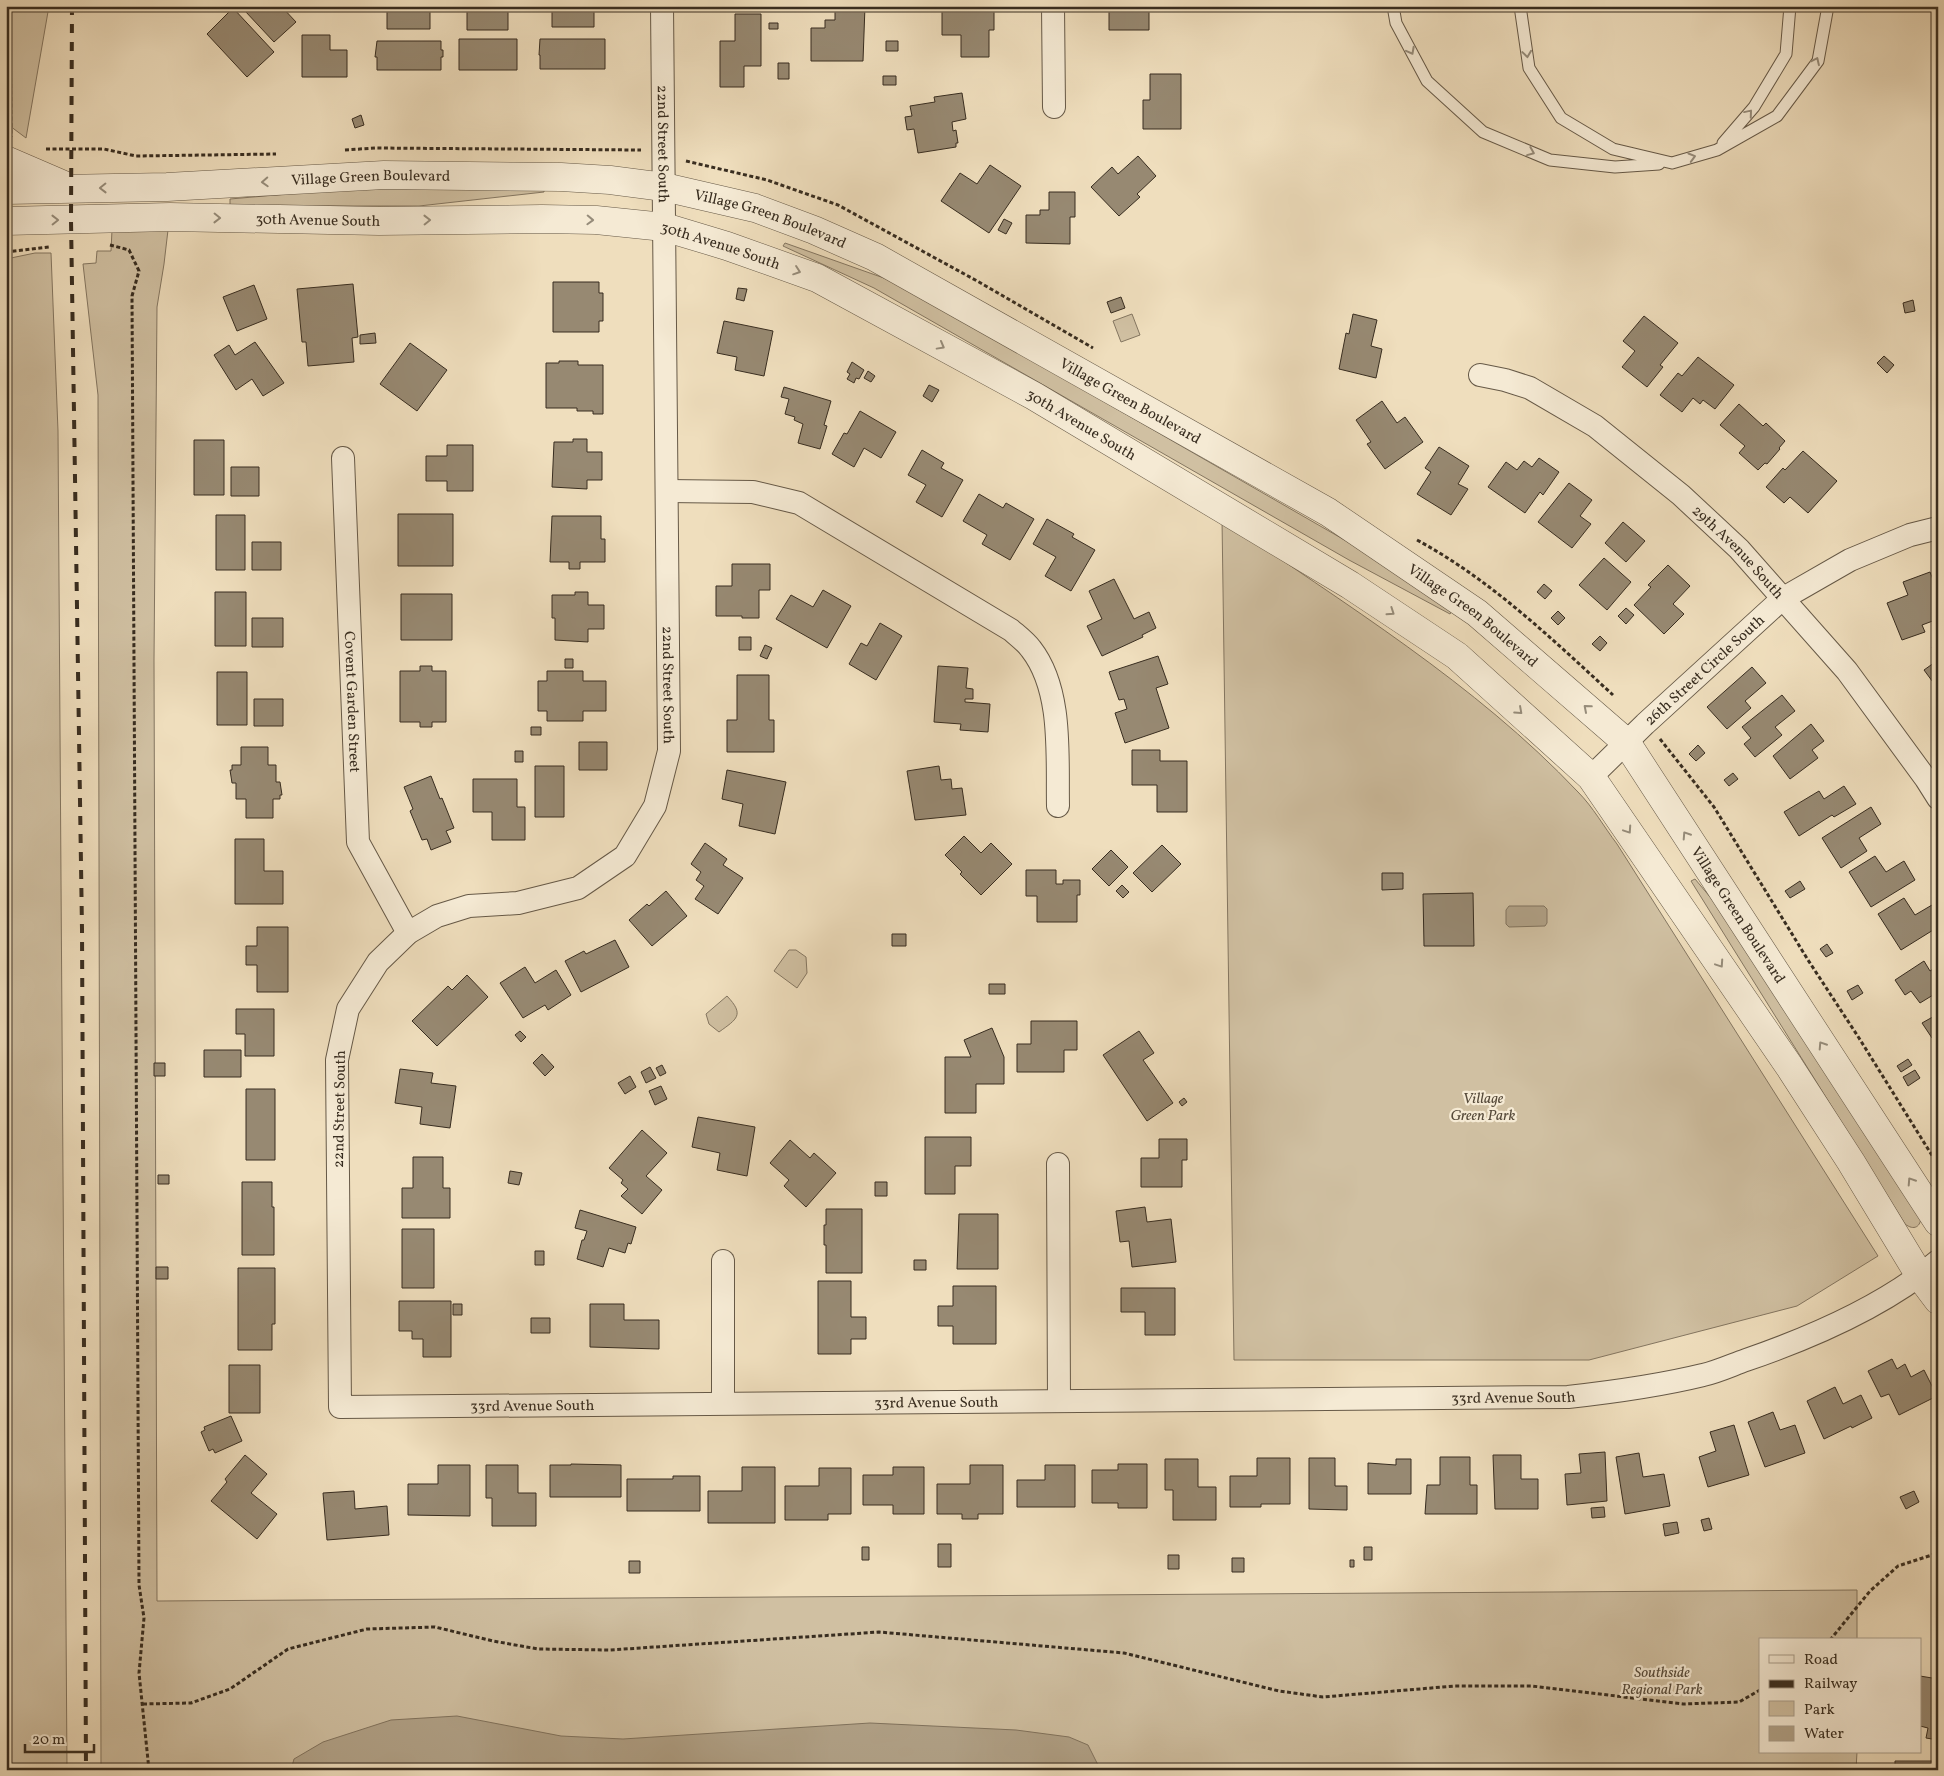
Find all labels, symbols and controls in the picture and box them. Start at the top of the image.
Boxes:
one-way arrow [1405,46,1415,55]
one-way arrow [1521,51,1532,59]
one-way arrow [1810,58,1820,67]
street label: 22nd Street South [651,85,673,203]
one-way arrow [1743,110,1752,119]
one-way arrow [1527,147,1535,157]
one-way arrow [1687,153,1696,163]
street label: Village Green Boulevard [291,166,450,192]
one-way arrow [261,176,269,187]
one-way arrow [98,183,106,194]
street label: Village Green Boulevard [692,185,849,255]
street label: 30th Avenue South [255,210,381,233]
one-way arrow [214,213,222,223]
one-way arrow [586,214,594,225]
one-way arrow [52,215,59,225]
one-way arrow [424,215,432,226]
street label: 30th Avenue South [658,218,783,276]
one-way arrow [793,265,801,275]
one-way arrow [936,339,945,349]
street label: Village Green Boulevard [1055,354,1204,450]
street label: 30th Avenue South [1022,385,1140,467]
street label: 29th Avenue South [1686,501,1788,605]
street label: Village Green Boulevard [1403,560,1542,673]
one-way arrow [1386,605,1395,615]
street label: 26th Street Circle South [1641,611,1770,731]
street label: 22nd Street South [656,626,678,744]
street label: Covent Garden Street [338,631,364,773]
one-way arrow [1513,705,1522,714]
one-way arrow [1584,705,1593,714]
one-way arrow [1622,824,1631,834]
one-way arrow [1683,831,1692,841]
street label: Village Green Boulevard [1685,843,1789,988]
one-way arrow [1714,959,1723,968]
one-way arrow [1819,1041,1829,1050]
street label: 22nd Street South [329,1050,352,1168]
park label: Village Green Park [1450,1089,1516,1127]
one-way arrow [1908,1177,1917,1187]
street label: 33rd Avenue South [1451,1387,1577,1410]
street label: 33rd Avenue South [874,1393,999,1415]
street label: 33rd Avenue South [470,1396,595,1418]
legend [1759,1638,1922,1754]
text: Road [1804,1650,1838,1671]
park label: Southside Regional Park [1621,1663,1703,1701]
text: Railway [1804,1674,1857,1695]
text: Park [1804,1700,1835,1721]
scale bar [25,1721,94,1753]
text: Water [1804,1724,1844,1745]
text: 20 m [32,1730,65,1751]

